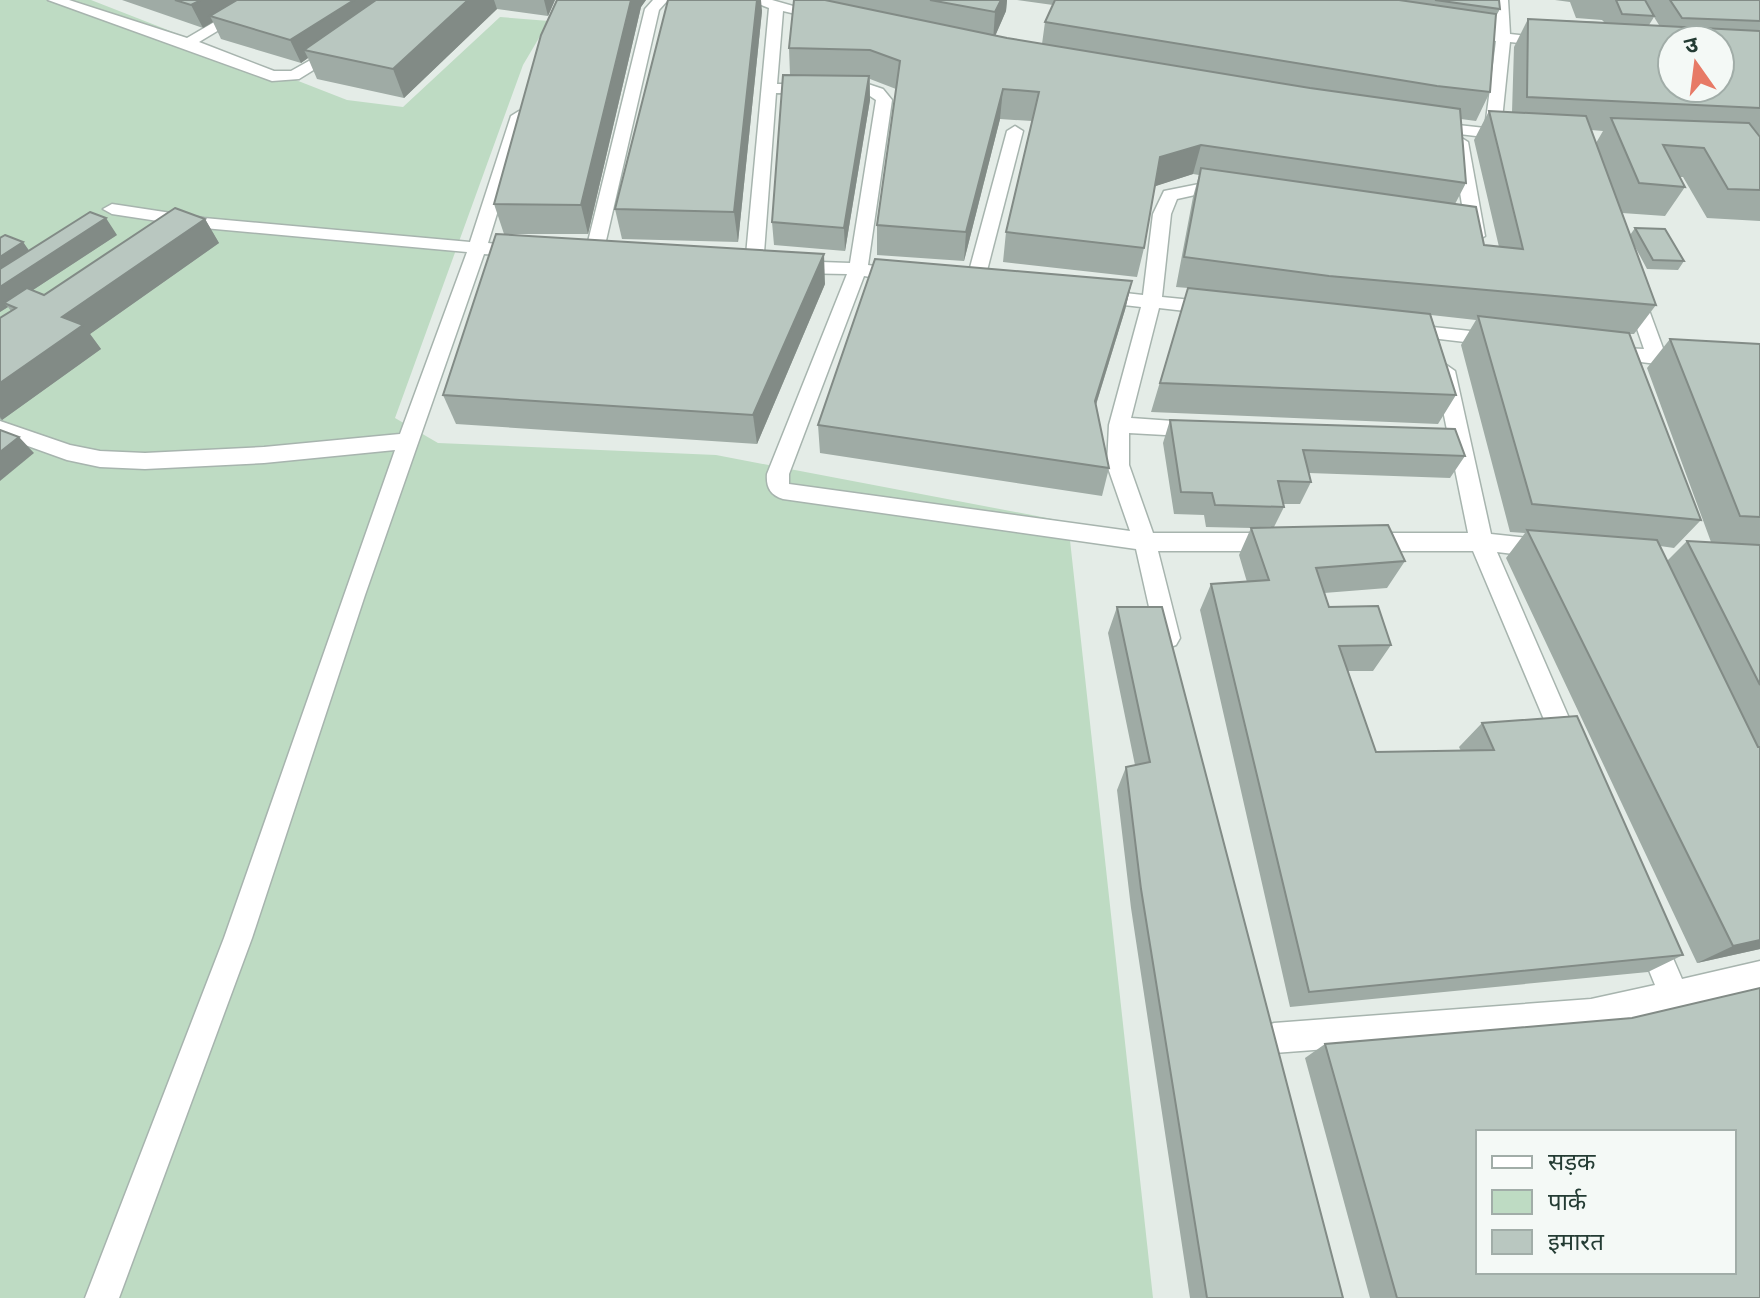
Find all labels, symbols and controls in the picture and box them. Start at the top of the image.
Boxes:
north arrow [1656,24,1736,104]
text: उ [1681,28,1703,63]
legend [1476,1130,1736,1274]
text: सड़क [1548,1145,1596,1180]
text: पार्क [1548,1185,1587,1220]
text: इमारत [1548,1225,1605,1260]

